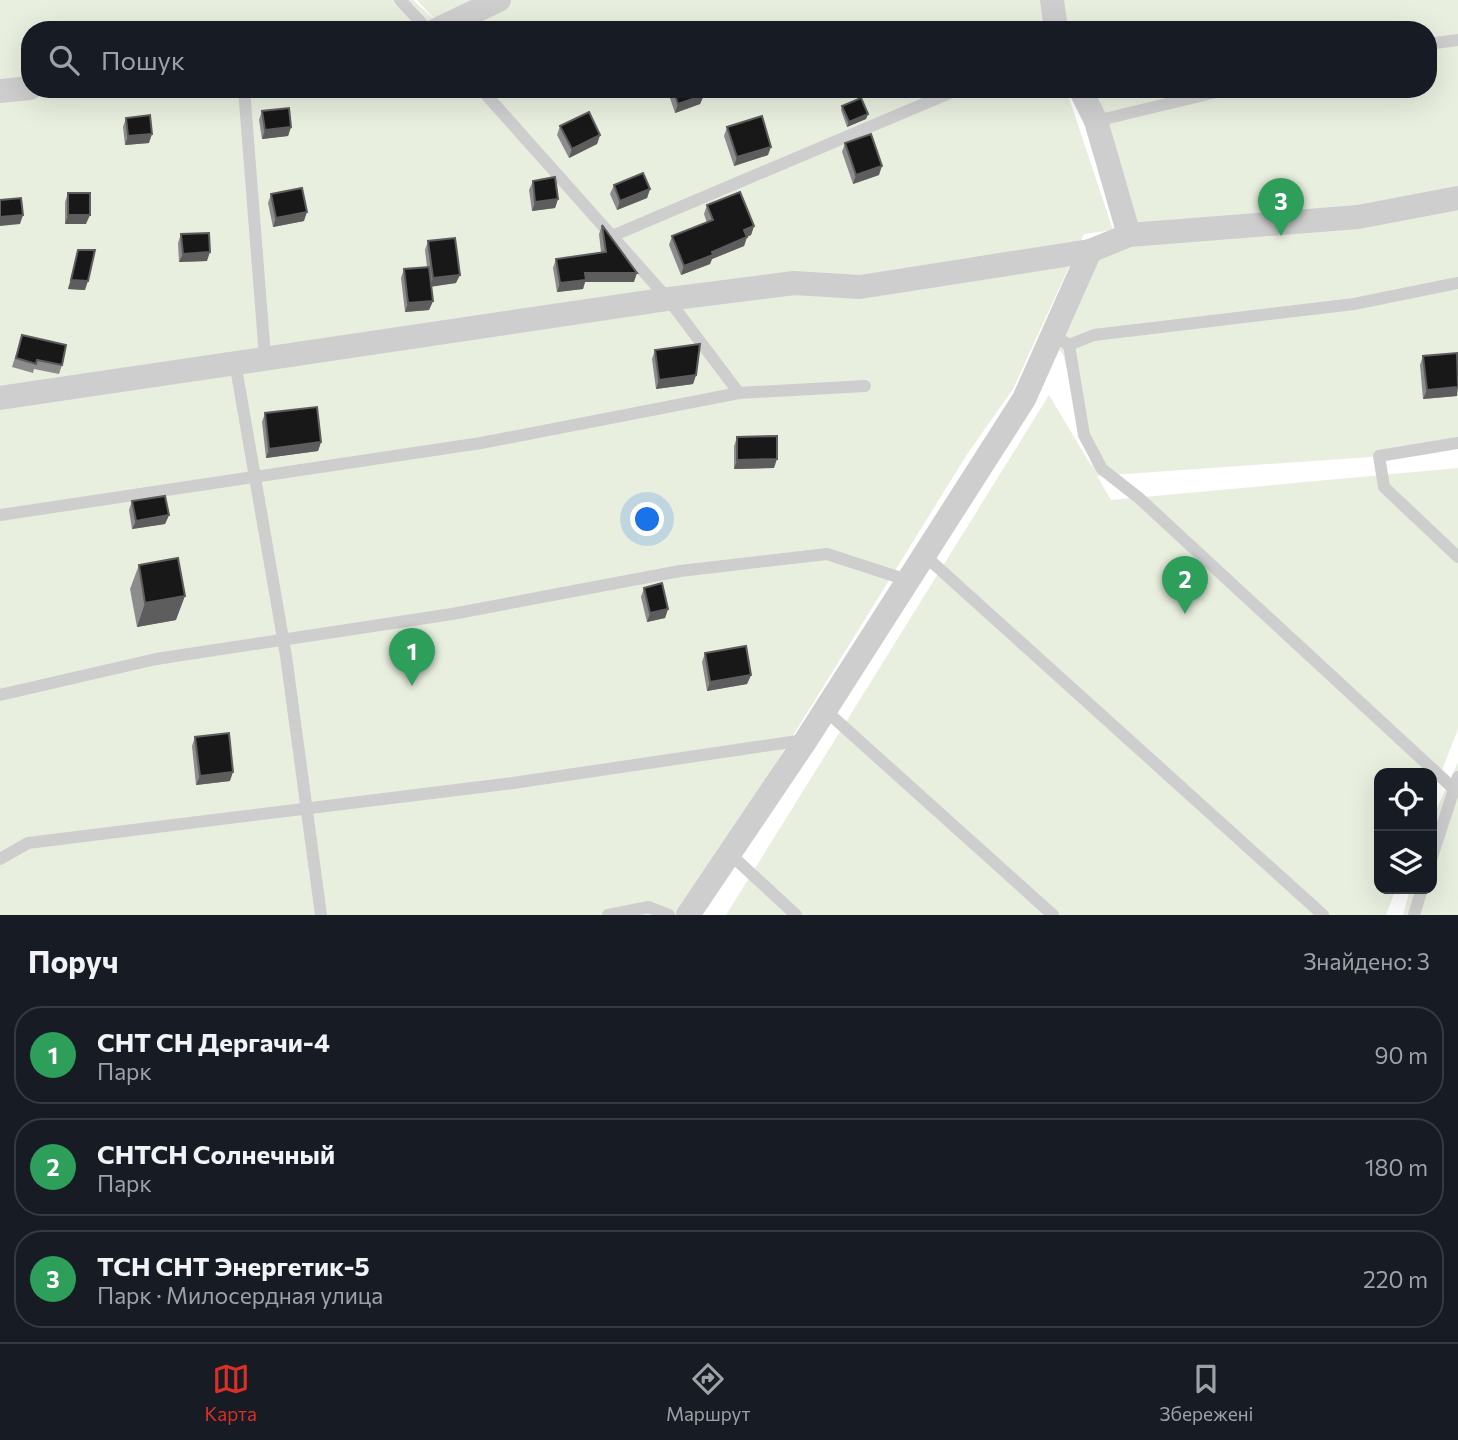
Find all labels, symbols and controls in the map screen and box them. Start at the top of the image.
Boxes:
search box [21,21,1437,98]
icon: search [45,41,83,79]
text: Пошук [101,44,185,75]
pin: 3 [1258,178,1304,236]
your location [630,502,664,536]
pin: 2 [1162,556,1208,614]
pin: 1 [389,628,435,686]
map controls [1374,768,1437,894]
button: locate [1374,768,1437,831]
button: layers [1374,831,1437,894]
text: Поруч [28,942,119,979]
text: Знайдено: 3 [1303,947,1430,975]
text: СНТ СН Дергачи-4 [97,1026,330,1057]
text: 1 [48,1041,58,1069]
text: 90 m [1375,1041,1428,1069]
text: Парк [97,1057,152,1085]
text: СНТСН Солнечный [97,1138,335,1169]
text: 2 [46,1153,60,1181]
text: 180 m [1365,1153,1428,1181]
text: Парк [97,1169,152,1197]
text: ТСН СНТ Энергетик-5 [97,1250,370,1281]
text: 3 [46,1265,60,1293]
text: 220 m [1363,1265,1428,1293]
text: Парк · Милосердная улица [97,1281,383,1309]
tab: Карта [205,1360,257,1425]
tab: Маршрут [666,1360,750,1425]
tab: Збережені [1160,1360,1253,1425]

